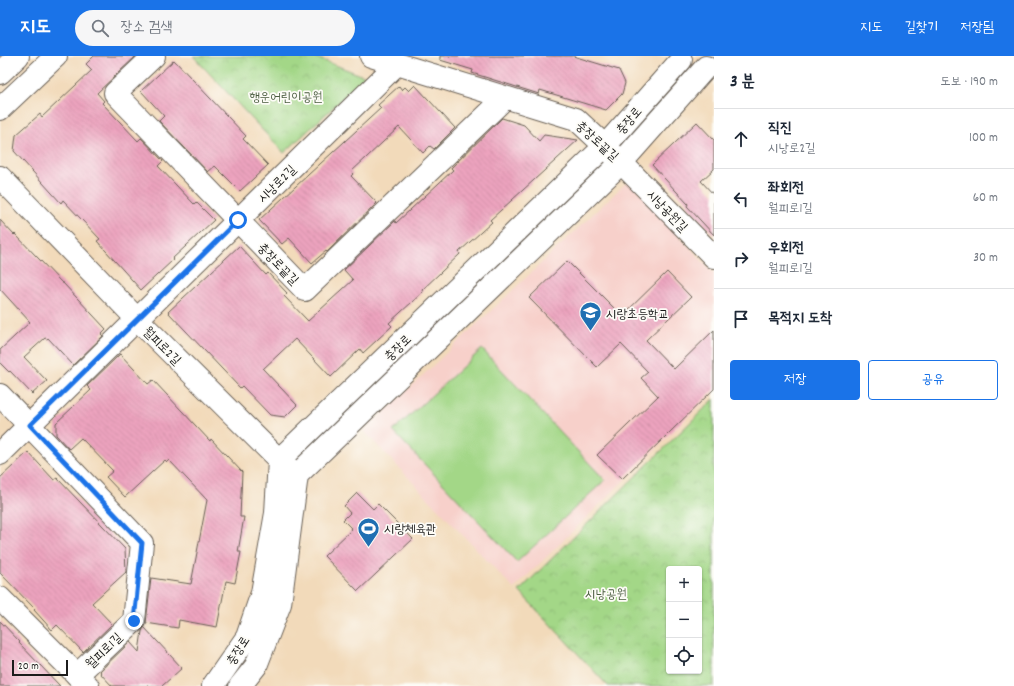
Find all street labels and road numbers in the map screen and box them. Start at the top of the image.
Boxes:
street label: 충장로 [612,104,647,140]
street label: 충장로끝길 [571,117,622,166]
street label: 시낭로2길 [254,161,301,208]
street label: 시낭공원길 [641,186,691,237]
street label: 충장로끝길 [252,239,302,290]
street label: 월피로2길 [138,323,185,370]
street label: 충장로 [381,331,417,367]
street label: 월피로1길 [82,629,127,674]
street label: 충장로 [223,633,256,670]

